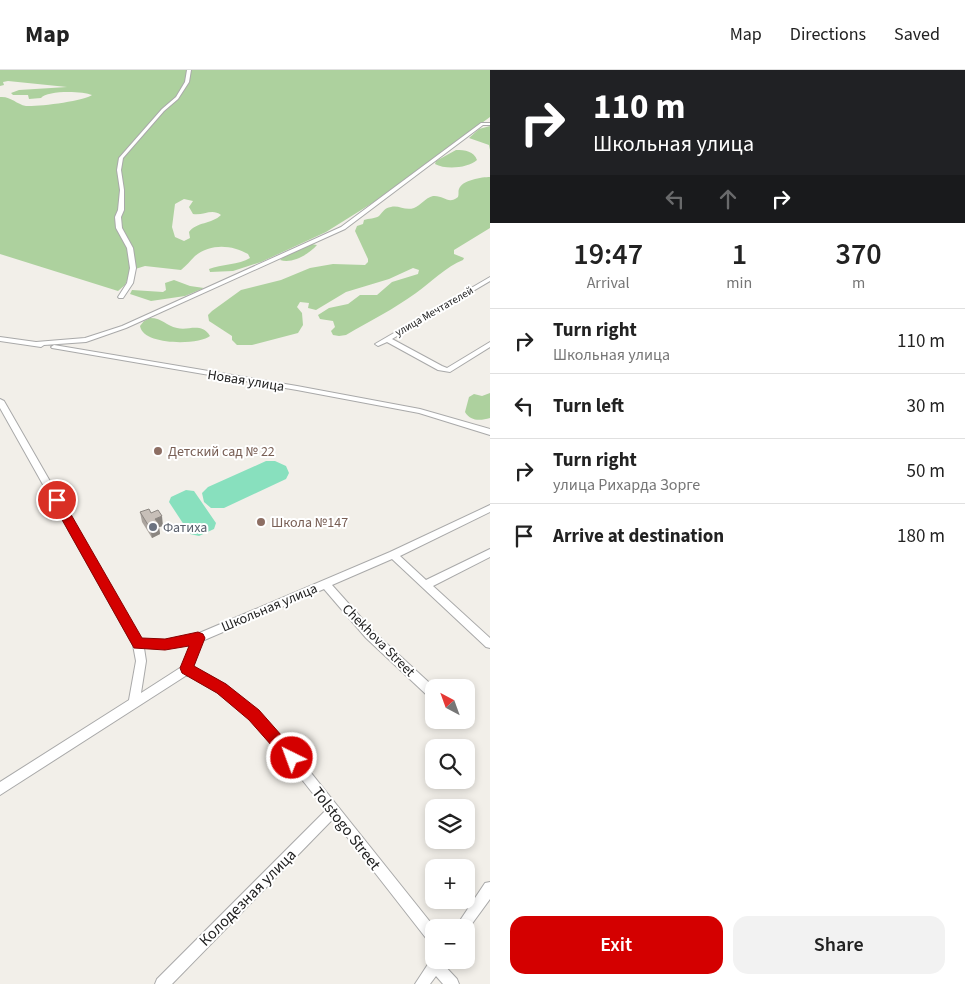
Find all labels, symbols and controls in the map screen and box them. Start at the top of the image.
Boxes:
text: Map [25,17,70,52]
text: Map [730,22,762,47]
text: Directions [790,22,866,47]
text: Saved [894,22,940,47]
text: 110 m [593,82,685,132]
icon: right [510,90,575,155]
text: Школьная улица [593,128,754,160]
icon: left [661,185,689,213]
icon: ahead [714,185,742,213]
icon: right [767,185,795,213]
text: 19:47 [573,233,643,276]
text: 1 [732,233,747,276]
text: 370 [836,233,882,276]
text: Arrival [587,272,630,294]
text: min [726,272,752,294]
text: m [852,272,865,294]
street label: улица Мечтателей [392,283,476,340]
text: Turn right [553,317,637,344]
icon: right [510,327,538,355]
text: 110 m [897,328,945,355]
text: Школьная улица [553,344,670,366]
street label: Новая улица [206,365,286,397]
icon: left [510,392,538,420]
text: Turn left [553,393,624,420]
text: 30 m [907,393,945,420]
place label: Детский сад № 22 [168,442,275,462]
marker: Детский сад № 22 [152,445,164,457]
text: Turn right [553,447,637,474]
icon: right [510,457,538,485]
text: 50 m [907,458,945,485]
text: улица Рихарда Зорге [553,474,700,496]
pin [36,479,78,521]
icon: arrive [43,486,71,514]
place label: Школа №147 [271,513,348,533]
marker: Школа №147 [255,516,267,528]
place label: Фатиха [163,518,207,538]
marker: Фатиха [147,521,159,533]
icon: arrive [510,522,538,550]
text: Arrive at destination [553,523,724,550]
text: 180 m [897,523,945,550]
street label: Школьная улица [218,579,320,637]
street label: Chekhova Street [337,600,419,682]
north arrow [425,679,475,729]
map controls [425,679,475,969]
position arrow [265,731,317,783]
button: search [425,739,475,789]
street label: Tolstogo Street [307,782,386,875]
button: layers [425,799,475,849]
street label: Колодезная улица [194,844,301,951]
button: + [425,859,475,909]
button: Exit [510,916,723,974]
button: Share [733,916,945,974]
button: − [425,919,475,969]

